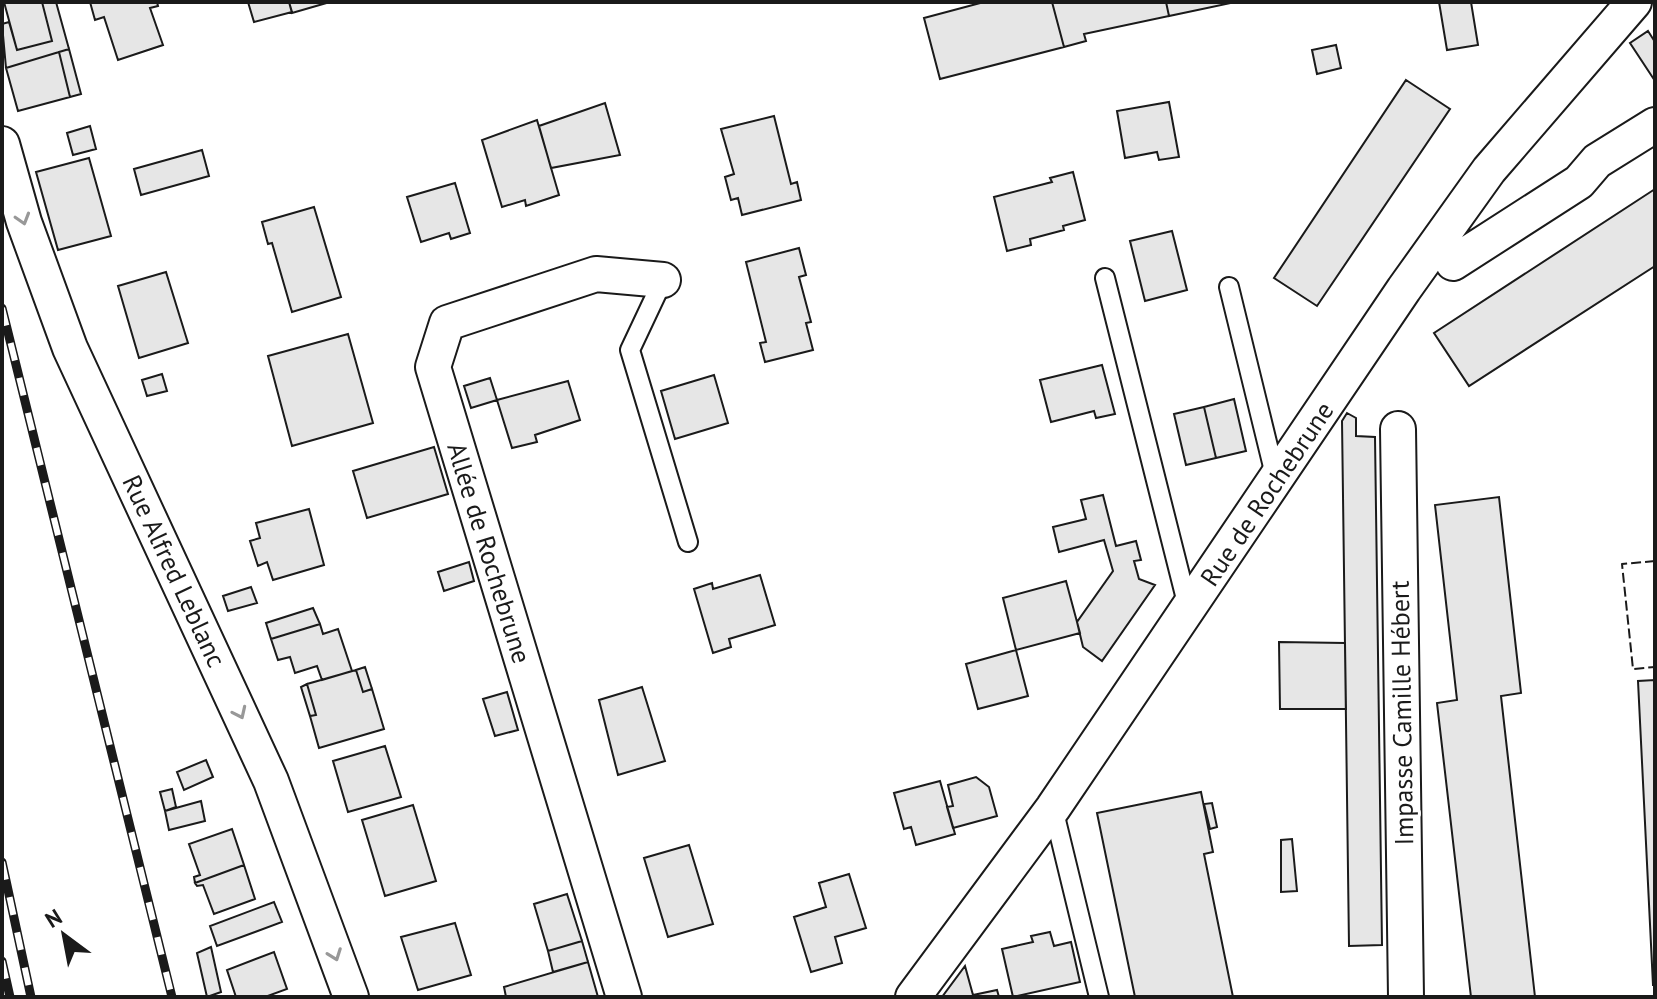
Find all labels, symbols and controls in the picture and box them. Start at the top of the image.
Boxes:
one-way arrow [14,211,30,225]
street label: Rue de Rochebrune [1193,395,1340,592]
street label: Allée de Rochebrune [440,438,539,667]
street label: Rue Alfred Leblanc [116,469,233,672]
street label: Impasse Camille Hébert [1383,580,1420,846]
one-way arrow [230,705,246,720]
north arrow [24,895,104,975]
text: N [40,902,67,934]
one-way arrow [325,947,342,961]

